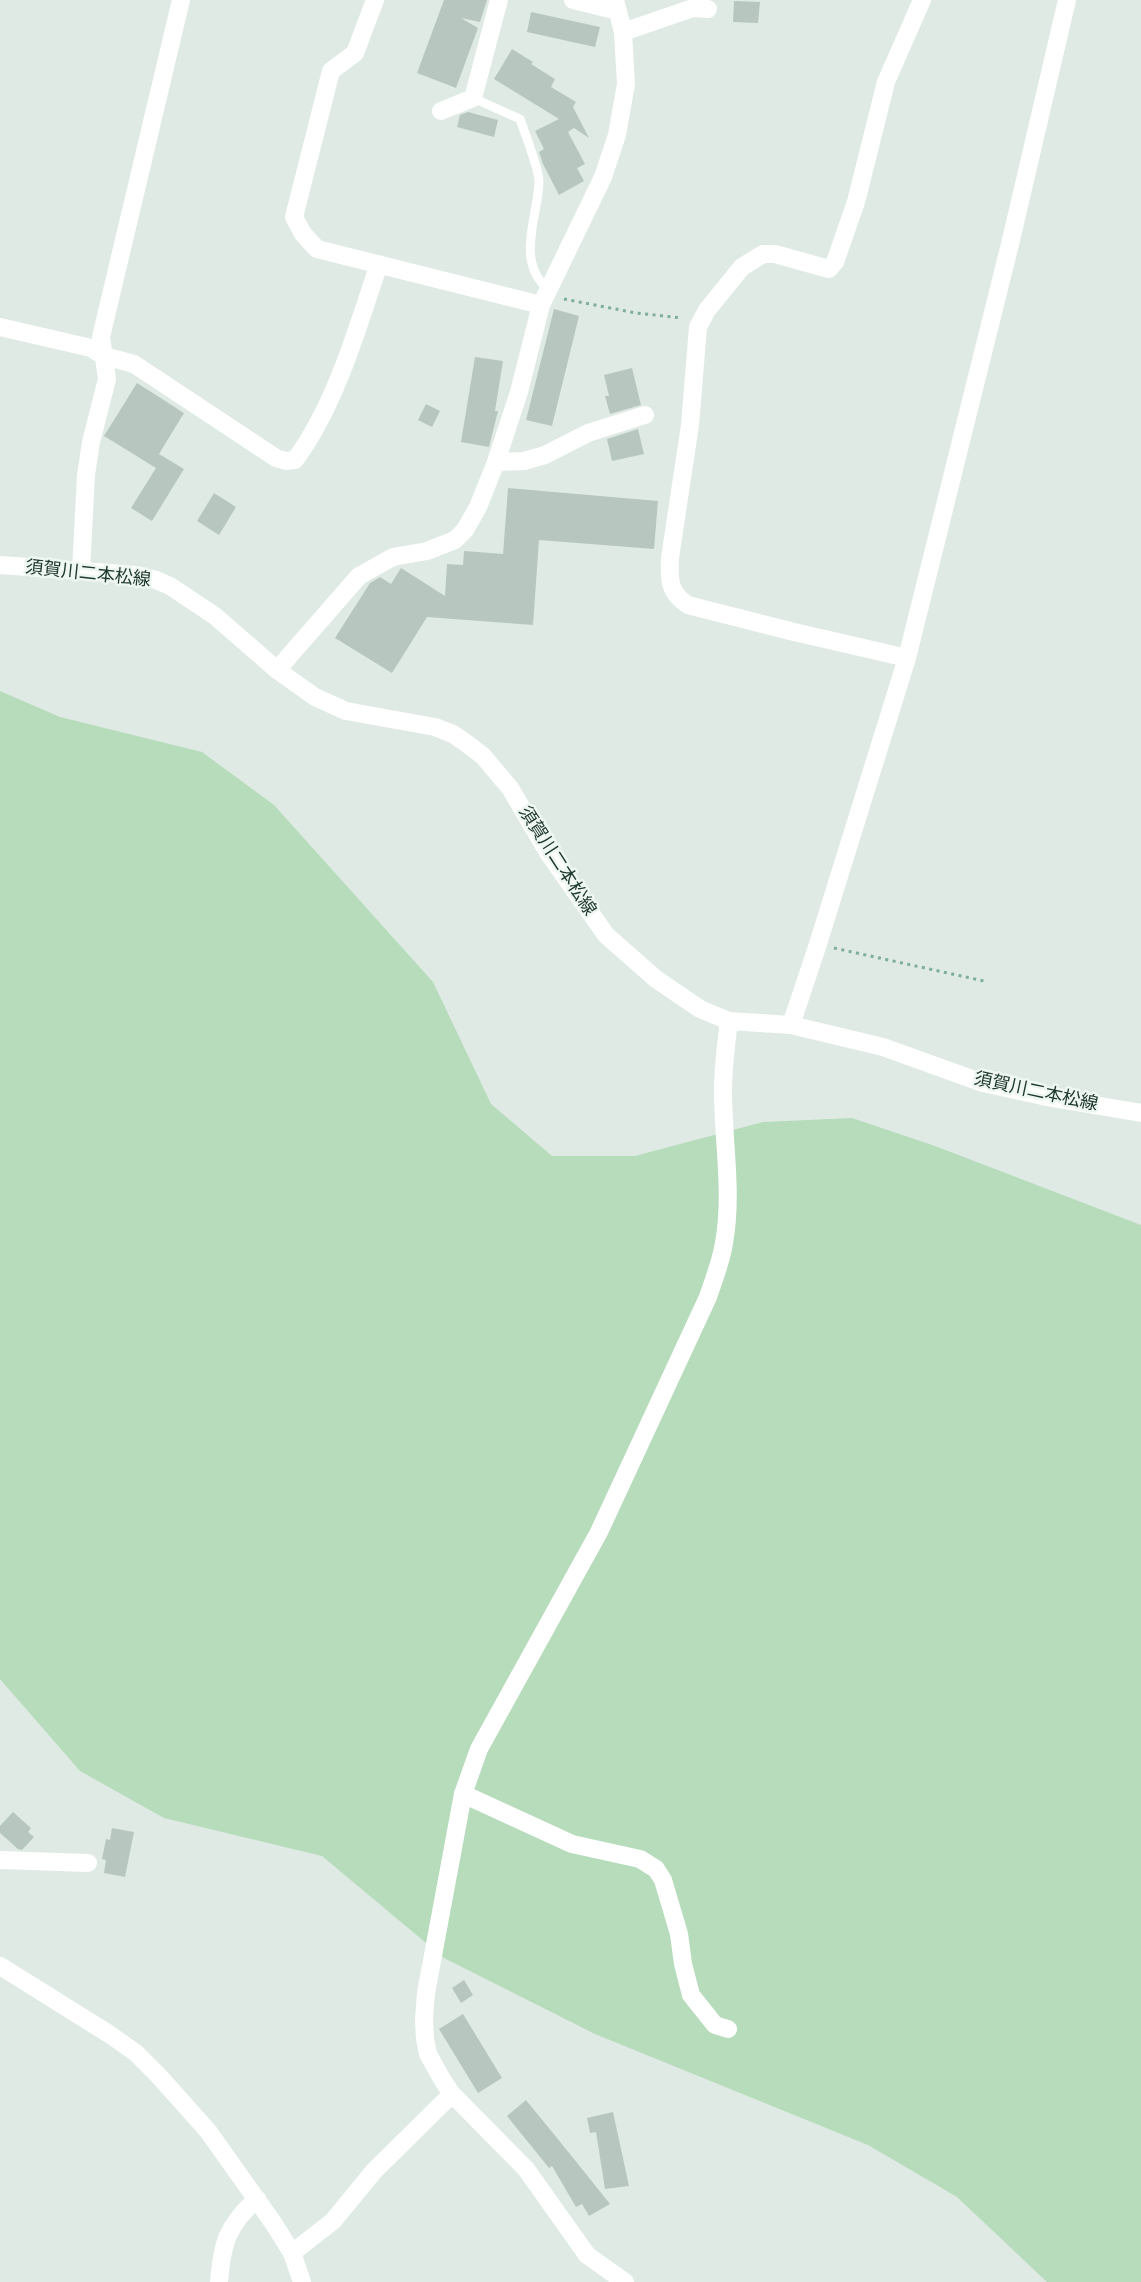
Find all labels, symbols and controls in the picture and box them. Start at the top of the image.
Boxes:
street label: 須賀川二本松線 [24,557,152,591]
street label: 須賀川二本松線 [514,802,600,920]
street label: 須賀川二本松線 [972,1068,1100,1116]

